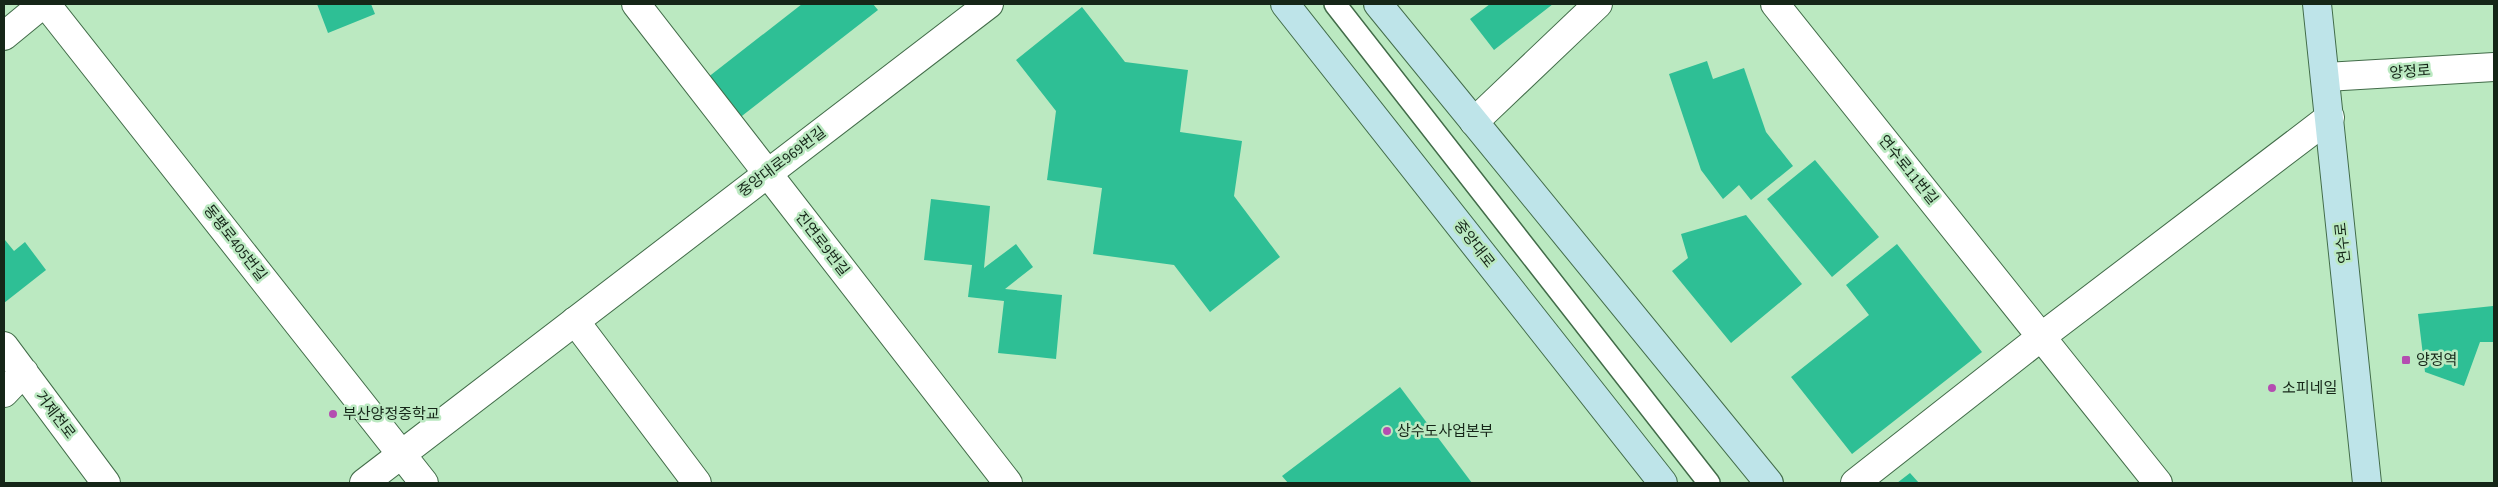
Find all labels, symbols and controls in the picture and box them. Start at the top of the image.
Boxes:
street label: 양정로 [2389,60,2431,84]
street label: 중앙대로969번길 [734,122,830,202]
street label: 연수로11번길 [1873,131,1943,209]
street label: 동평로405번길 [199,201,271,285]
street label: 진연로9번길 [790,207,854,281]
street label: 중앙대로 [1449,216,1499,272]
street label: 연수로 [2330,221,2356,265]
place label: 양정역 [2416,350,2457,371]
marker: 양정역 [2400,354,2412,366]
place label: 소피네일 [2282,378,2337,399]
marker: 소피네일 [2266,382,2278,394]
street label: 거제천로 [30,387,80,443]
place label: 부산양정중학교 [343,404,440,425]
marker: 부산양정중학교 [327,408,339,420]
place label: 상수도사업본부 [1397,421,1494,442]
marker: 상수도사업본부 [1381,425,1393,437]

